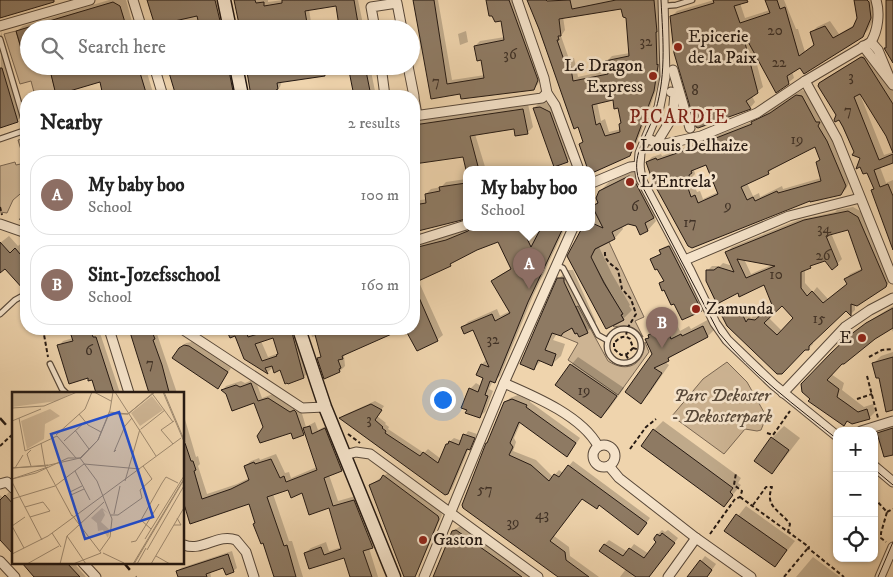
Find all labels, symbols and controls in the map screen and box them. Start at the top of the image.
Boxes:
search box [20,20,420,75]
house number: 20 [767,21,783,40]
place label: Epicerie de la Paix [688,26,757,69]
house number: 32 [640,32,653,51]
icon: search [38,34,66,62]
text: Search here [78,36,166,59]
marker: Epicerie de la Paix [672,41,684,53]
house number: 36 [503,45,518,64]
house number: 22 [772,53,787,72]
place label: Le Dragon Express [564,55,644,98]
house number: 3 [848,67,854,86]
marker: Le Dragon Express [647,70,659,82]
house number: 7 [432,72,440,91]
house number: 8 [691,81,699,100]
house number: 7 [844,101,852,120]
district label: PICARDIE [629,106,729,129]
text: Nearby [40,110,102,136]
text: 2 results [348,113,400,133]
house number: 19 [791,130,803,149]
place label: Louis Delhaize [640,135,748,157]
marker: Louis Delhaize [624,140,636,152]
popup [463,166,595,231]
place label: L’Entrela’ [640,171,716,193]
text: My baby boo [88,174,184,197]
marker: L’Entrela’ [624,176,636,188]
text: My baby boo [481,177,577,200]
text: A [52,185,62,205]
text: 100 m [361,185,399,205]
house number: 9 [723,196,732,215]
text: School [88,197,132,217]
house number: 6 [631,197,640,216]
text: School [481,200,525,220]
house number: 17 [683,213,697,232]
house number: 34 [817,219,831,238]
house number: 26 [815,246,832,265]
pin: A [513,248,545,289]
text: Sint-Jozefsschool [88,264,220,287]
house number: 10 [769,265,783,284]
text: B [52,275,62,295]
text: 160 m [361,275,399,295]
text: School [88,287,132,307]
place label: Zamunda [706,298,774,320]
marker: Zamunda [690,303,702,315]
pin: B [646,307,678,348]
house number: 15 [813,309,826,328]
place label: E [839,327,852,349]
house number: 32 [487,330,500,349]
marker: E [856,332,868,344]
house number: 6 [85,341,94,360]
house number: 7 [146,354,154,373]
house number: 19 [578,381,590,400]
park label: Parc Dekoster - Dekosterpark [672,385,773,428]
your location [430,387,456,413]
inset map [12,392,185,564]
house number: 3 [366,410,372,429]
map controls [833,427,878,562]
button: + [833,427,878,472]
button: − [833,472,878,517]
house number: 57 [477,480,493,499]
house number: 43 [535,505,549,524]
house number: 39 [506,513,520,532]
button: locate [833,517,878,562]
place label: Gaston [433,529,484,551]
marker: Gaston [417,534,429,546]

